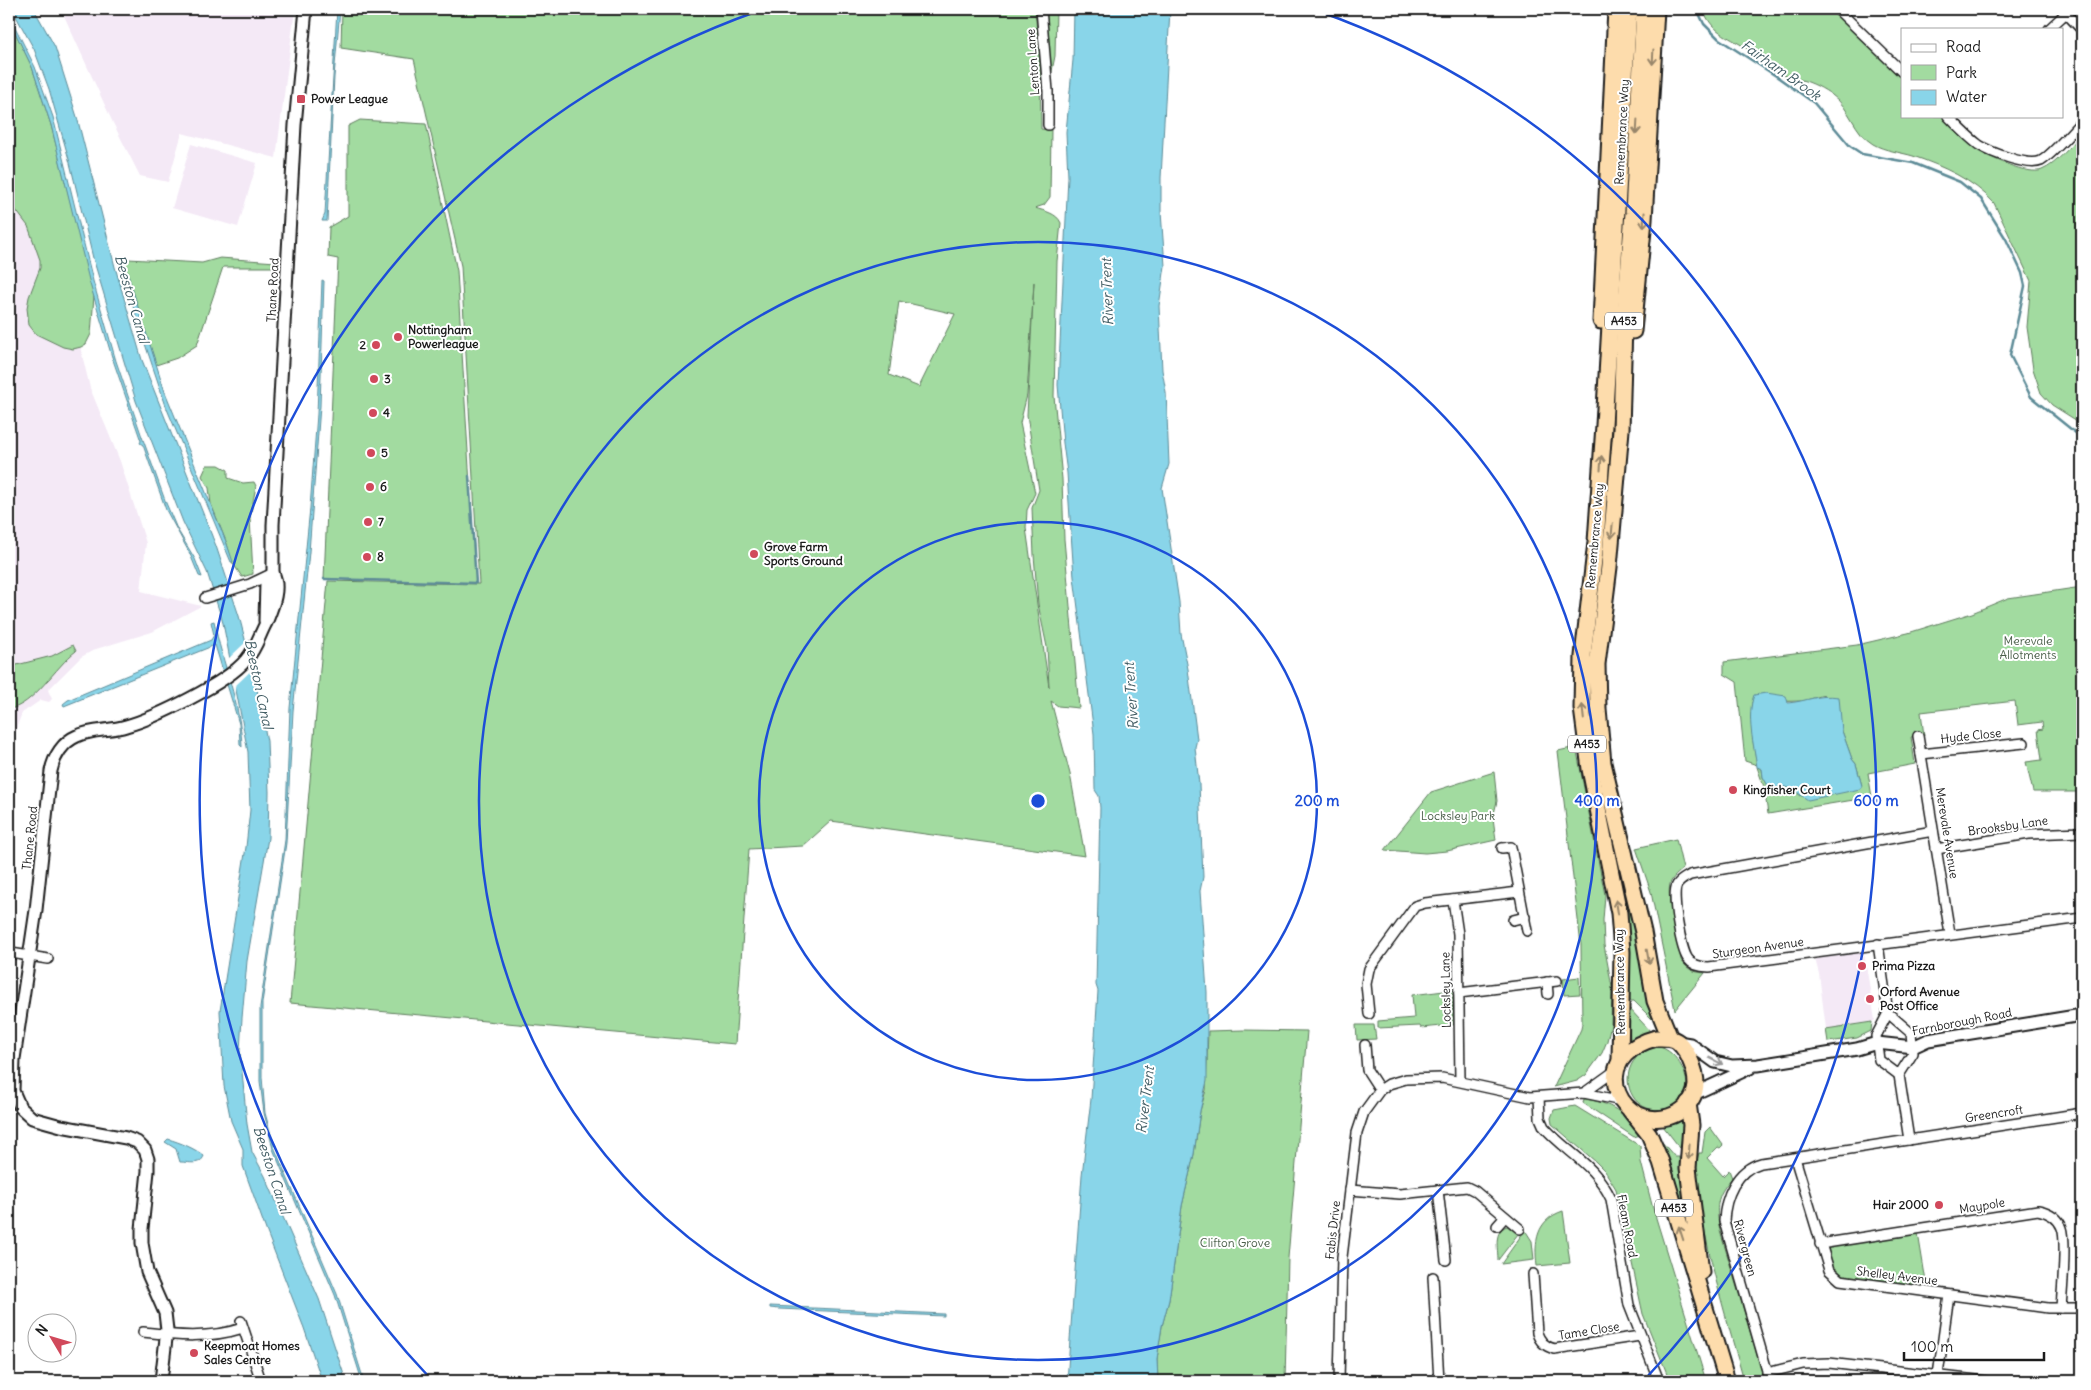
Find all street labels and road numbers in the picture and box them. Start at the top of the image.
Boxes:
street label: Lenton Lane [1023,28,1042,96]
street label: Remembrance Way [1611,79,1632,185]
street label: Thane Road [263,257,282,323]
road number: A453 [1605,312,1643,330]
street label: Remembrance Way [1582,483,1607,589]
street label: Hyde Close [1940,725,2002,746]
road number: A453 [1568,736,1606,752]
street label: Merevale Avenue [1933,786,1962,880]
street label: Thane Road [19,805,40,871]
street label: Brooksby Lane [1967,812,2049,839]
street label: Remembrance Way [1611,929,1628,1035]
street label: Sturgeon Avenue [1711,934,1805,961]
street label: Locksley Lane [1437,952,1454,1028]
street label: Farnborough Road [1911,1004,2013,1039]
street label: Greencroft [1964,1102,2024,1125]
street label: Fleam Road [1614,1193,1641,1259]
street label: Maypole [1958,1195,2006,1217]
street label: Fabis Drive [1322,1200,1343,1260]
road number: A453 [1655,1200,1693,1216]
street label: Rivergreen [1731,1218,1760,1278]
street label: Shelley Avenue [1856,1263,1939,1288]
street label: Tame Close [1557,1318,1620,1343]

